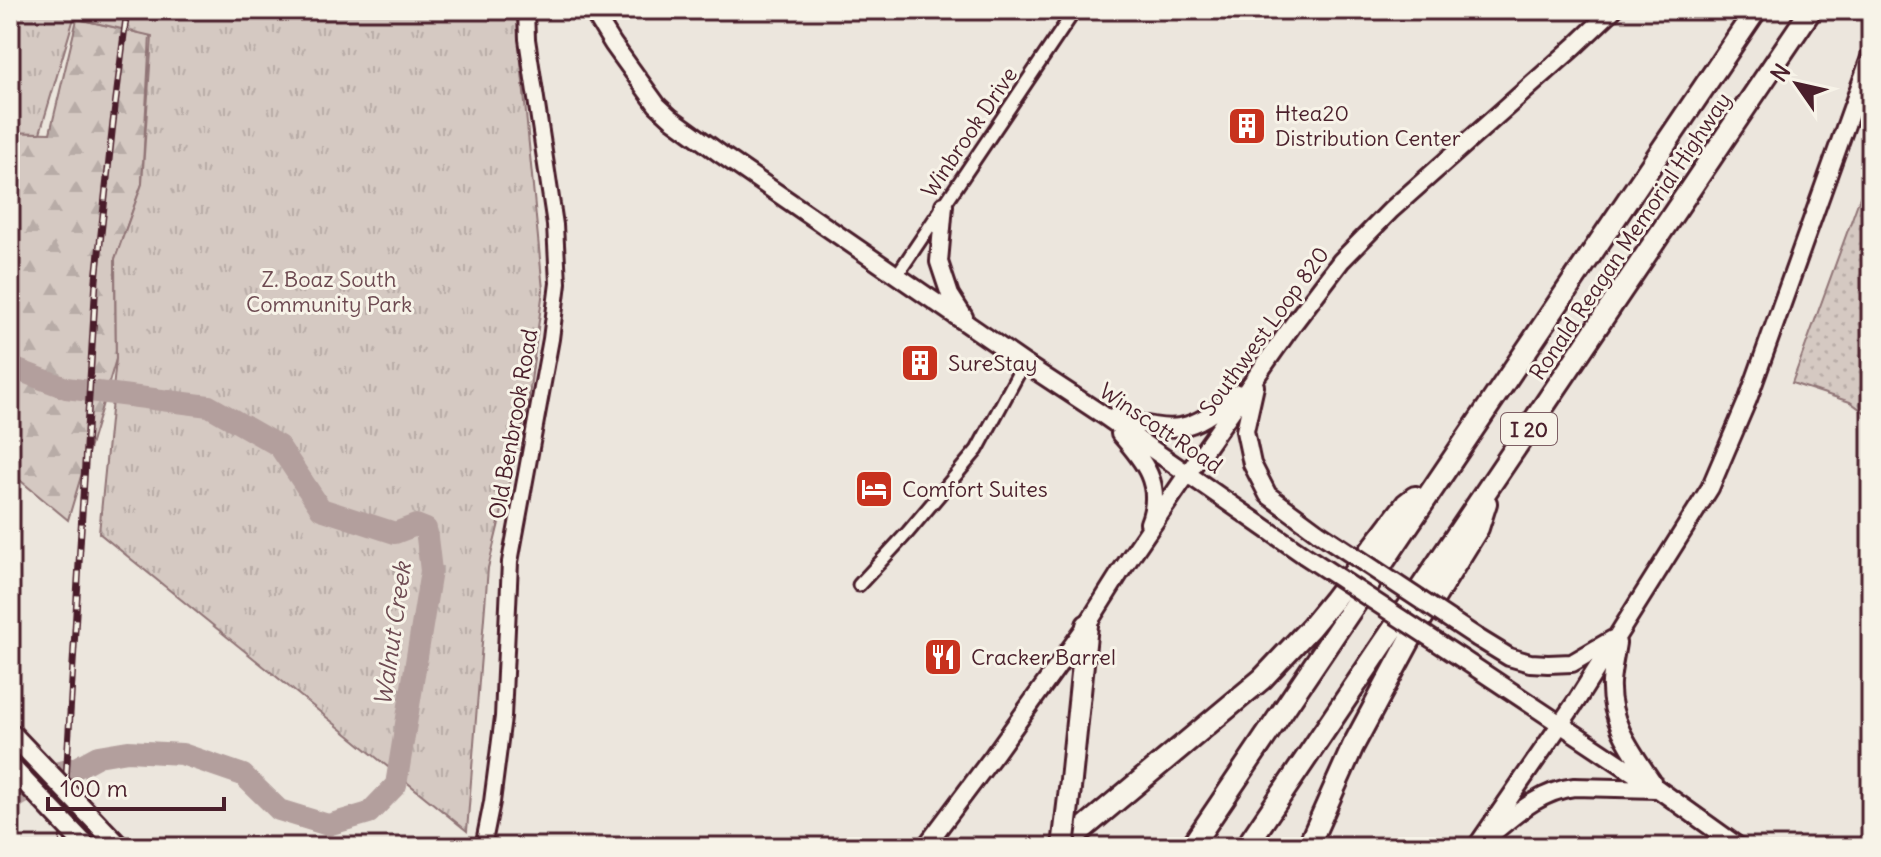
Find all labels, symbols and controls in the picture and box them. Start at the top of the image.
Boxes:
north arrow [1757,44,1837,124]
text: N [1765,59,1796,87]
street label: Winbrook Drive [915,61,1023,203]
street label: Ronald Reagan Memorial Highway [1523,87,1737,385]
place label: Htea20 Distribution Center [1275,99,1461,152]
building icon: Htea20 Distribution Center [1226,105,1268,147]
street label: Southwest Loop 820 [1193,241,1335,421]
park label: Z. Boaz South Community Park [246,265,412,318]
street label: Old Benbrook Road [482,327,544,521]
building icon: SureStay [899,342,941,384]
place label: SureStay [948,349,1037,377]
street label: Winscott Road [1094,377,1228,479]
road number: I 20 [1501,413,1557,445]
hotel icon: Comfort Suites [853,468,895,510]
place label: Comfort Suites [902,475,1048,503]
water label: Walnut Creek [367,559,417,708]
restaurant icon: Cracker Barrel [922,636,964,678]
place label: Cracker Barrel [971,643,1116,671]
scale bar [48,761,224,811]
text: 100 m [60,773,128,803]

